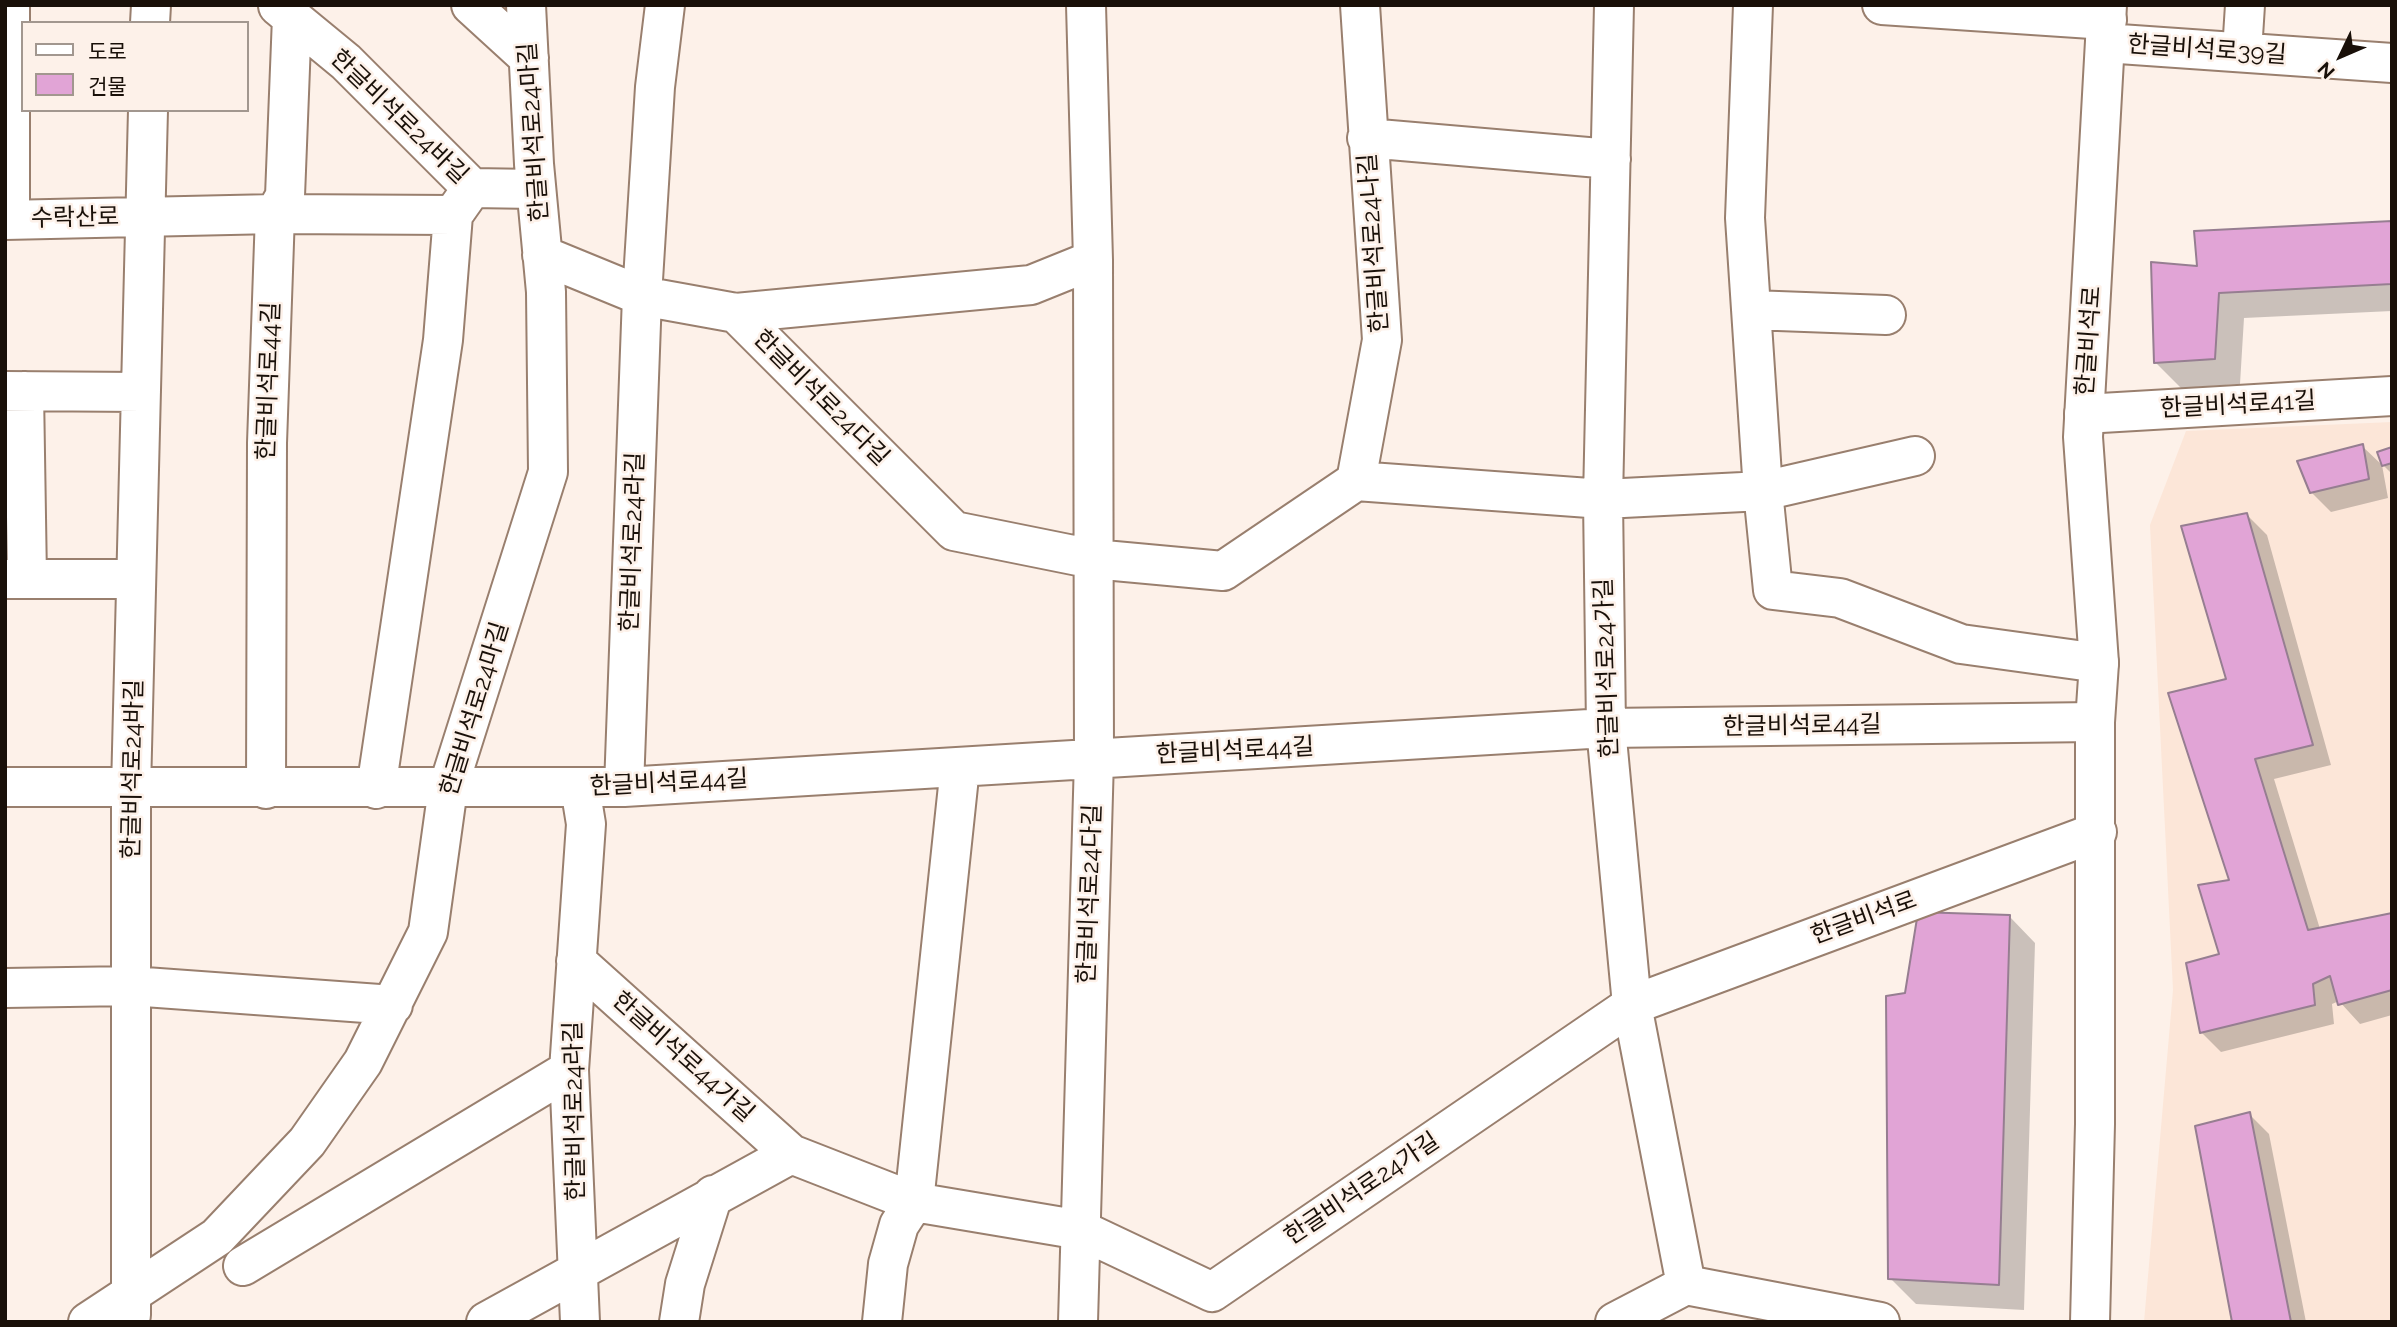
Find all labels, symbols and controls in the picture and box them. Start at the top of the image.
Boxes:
legend [21,21,248,112]
north arrow [2306,21,2376,91]
street label: 한글비석로39길 [2127,30,2287,70]
text: 도로 [88,39,127,64]
street label: 한글비석로24마길 [513,41,555,223]
street label: 한글비석로24바길 [324,44,474,190]
text: N [2313,58,2339,83]
text: 건물 [88,74,127,99]
street label: 한글비석로24나길 [1353,152,1395,334]
street label: 수락산로 [31,203,119,233]
street label: 한글비석로 [2071,285,2107,397]
street label: 한글비석로44길 [252,301,286,461]
street label: 한글비석로24다길 [747,324,895,472]
street label: 한글비석로41길 [2159,387,2317,423]
street label: 한글비석로24라길 [615,451,651,633]
street label: 한글비석로24가길 [1589,577,1625,759]
street label: 한글비석로24마길 [435,619,515,799]
street label: 한글비석로24바길 [117,679,149,859]
street label: 한글비석로44길 [1722,710,1882,742]
street label: 한글비석로44길 [1155,732,1315,770]
street label: 한글비석로44길 [589,764,749,802]
street label: 한글비석로24다길 [1072,803,1108,985]
street label: 한글비석로 [1807,886,1921,950]
street label: 한글비석로44가길 [606,986,760,1128]
street label: 한글비석로24라길 [559,1021,591,1201]
street label: 한글비석로24가길 [1279,1127,1445,1251]

